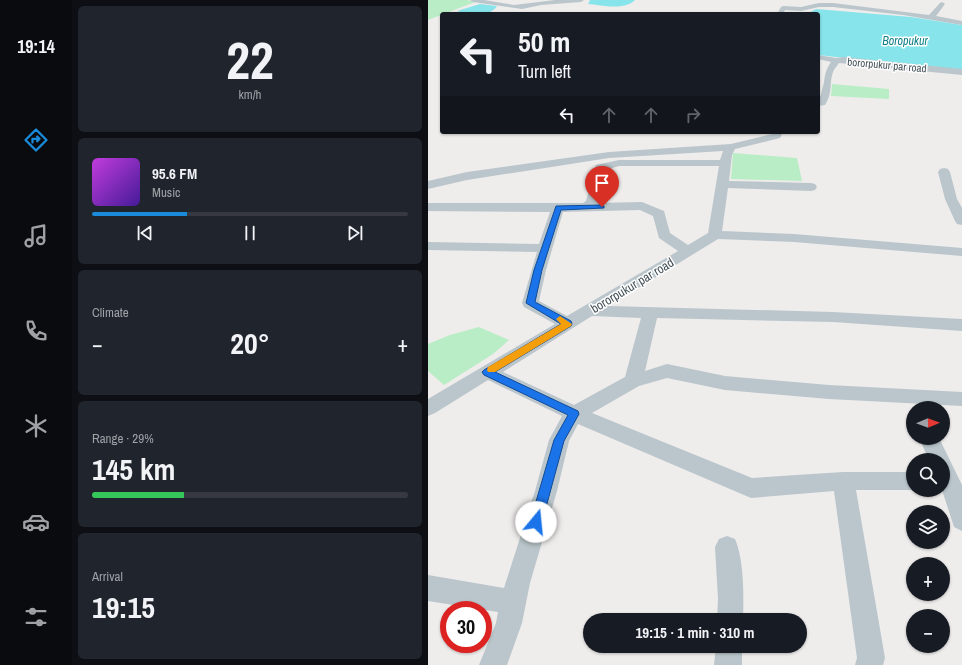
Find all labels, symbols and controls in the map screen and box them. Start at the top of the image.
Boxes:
text: 50 m [518,23,570,61]
text: 22 [226,25,274,95]
icon: left [452,28,504,80]
water label: Boropukur [882,33,928,49]
text: 19:14 [17,34,55,59]
street label: bororpukur par road [847,55,927,75]
text: Turn left [518,59,571,84]
text: km/h [238,86,262,103]
icon: left [556,104,578,126]
icon: ahead [598,104,620,126]
icon: ahead [640,104,662,126]
icon: right [682,104,704,126]
icon: directions [22,126,50,154]
text: 95.6 FM [152,163,197,184]
pin [585,166,619,207]
icon: arrive [591,172,613,194]
text: Music [152,184,180,201]
icon: music [22,222,50,250]
icon: previous [134,222,156,244]
icon: pause [239,222,261,244]
icon: next [344,222,366,244]
street label: bororpukur par road [587,254,677,317]
text: Climate [92,304,129,321]
icon: phone [22,317,50,345]
text: 20° [230,323,270,363]
text: − [92,329,103,359]
text: + [397,329,408,359]
north arrow [906,401,950,445]
map controls [906,401,950,653]
icon: climate [22,412,50,440]
text: Range · 29% [92,430,154,447]
text: 145 km [92,449,175,489]
button: search [906,453,950,497]
position arrow [515,501,557,543]
button: layers [906,505,950,549]
icon: car [22,508,50,536]
button: + [906,557,950,601]
text: Arrival [92,568,123,585]
text: 19:15 [92,587,155,627]
speed limit sign: 30 [440,601,492,653]
icon: filters [22,603,50,631]
button: − [906,609,950,653]
text: 19:15 · 1 min · 310 m [636,622,754,643]

